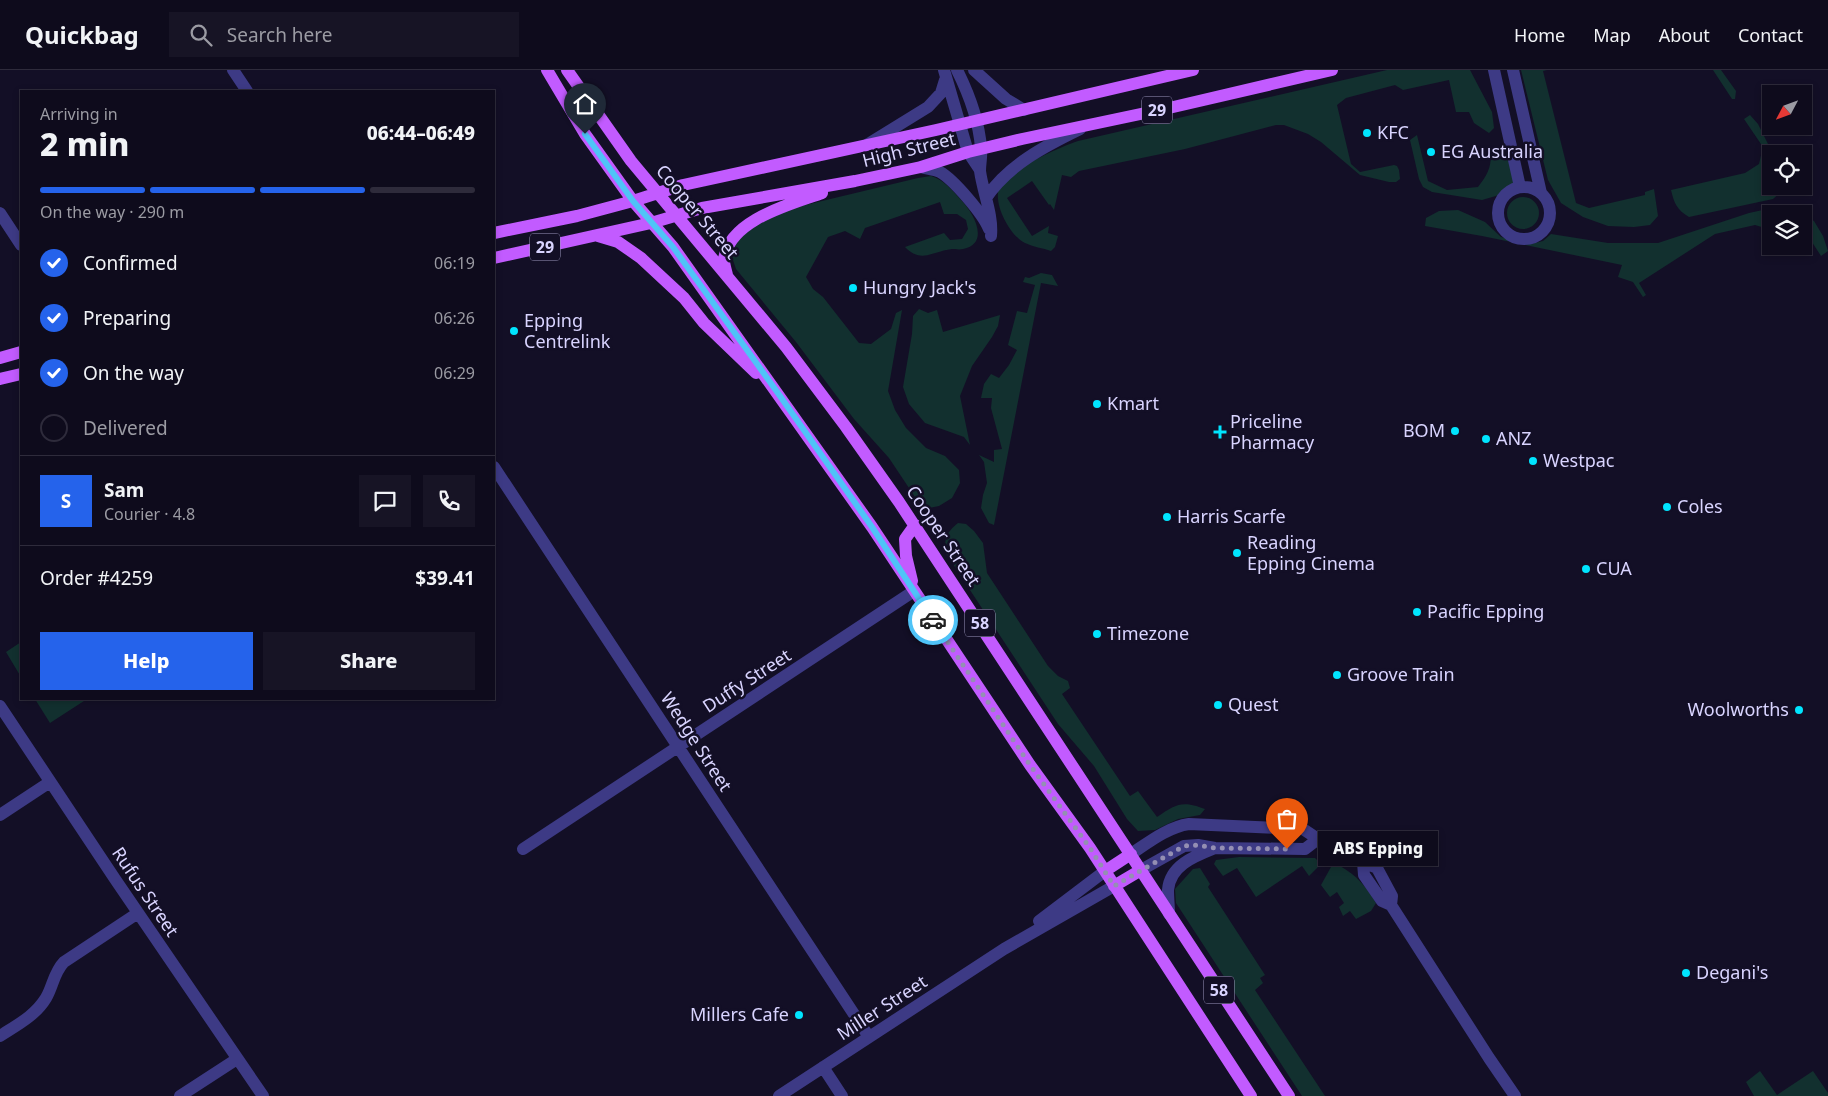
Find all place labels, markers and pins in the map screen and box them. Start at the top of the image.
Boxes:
pin [564,83,606,134]
place label: KFC [1377,120,1409,144]
marker: KFC [1361,127,1373,139]
place label: EG Australia [1441,139,1543,163]
marker: EG Australia [1425,146,1437,158]
place label: Hungry Jack's [863,275,976,299]
marker: Hungry Jack's [847,282,859,294]
place label: Epping Centrelink [524,308,611,353]
marker: Epping Centrelink [508,325,520,337]
place label: Kmart [1107,391,1160,415]
marker: Kmart [1091,398,1103,410]
place label: Priceline Pharmacy [1230,409,1315,454]
place label: BOM [1403,418,1445,442]
marker: BOM [1449,425,1461,437]
marker: Priceline Pharmacy [1214,426,1226,438]
place label: ANZ [1496,426,1531,450]
marker: ANZ [1480,433,1492,445]
place label: Westpac [1543,448,1615,472]
marker: Westpac [1527,455,1539,467]
place label: Coles [1677,494,1723,518]
marker: Coles [1661,501,1673,513]
place label: Harris Scarfe [1177,504,1286,528]
marker: Harris Scarfe [1161,511,1173,523]
place label: Reading Epping Cinema [1247,530,1375,575]
marker: Reading Epping Cinema [1231,547,1243,559]
place label: CUA [1596,556,1632,580]
marker: CUA [1580,563,1592,575]
place label: Pacific Epping [1427,599,1544,623]
marker: Pacific Epping [1411,606,1423,618]
place label: Timezone [1107,621,1189,645]
marker: Timezone [1091,628,1103,640]
place label: Groove Train [1347,662,1455,686]
marker: Groove Train [1331,669,1343,681]
place label: Quest [1228,692,1279,716]
place label: Woolworths [1687,697,1789,721]
marker: Quest [1212,699,1224,711]
marker: Woolworths [1793,704,1805,716]
pin [1266,798,1308,849]
callout: ABS Epping [1317,832,1437,866]
place label: Degani's [1696,960,1768,984]
marker: Degani's [1680,967,1692,979]
place label: Millers Cafe [690,1002,789,1026]
marker: Millers Cafe [793,1009,805,1021]

